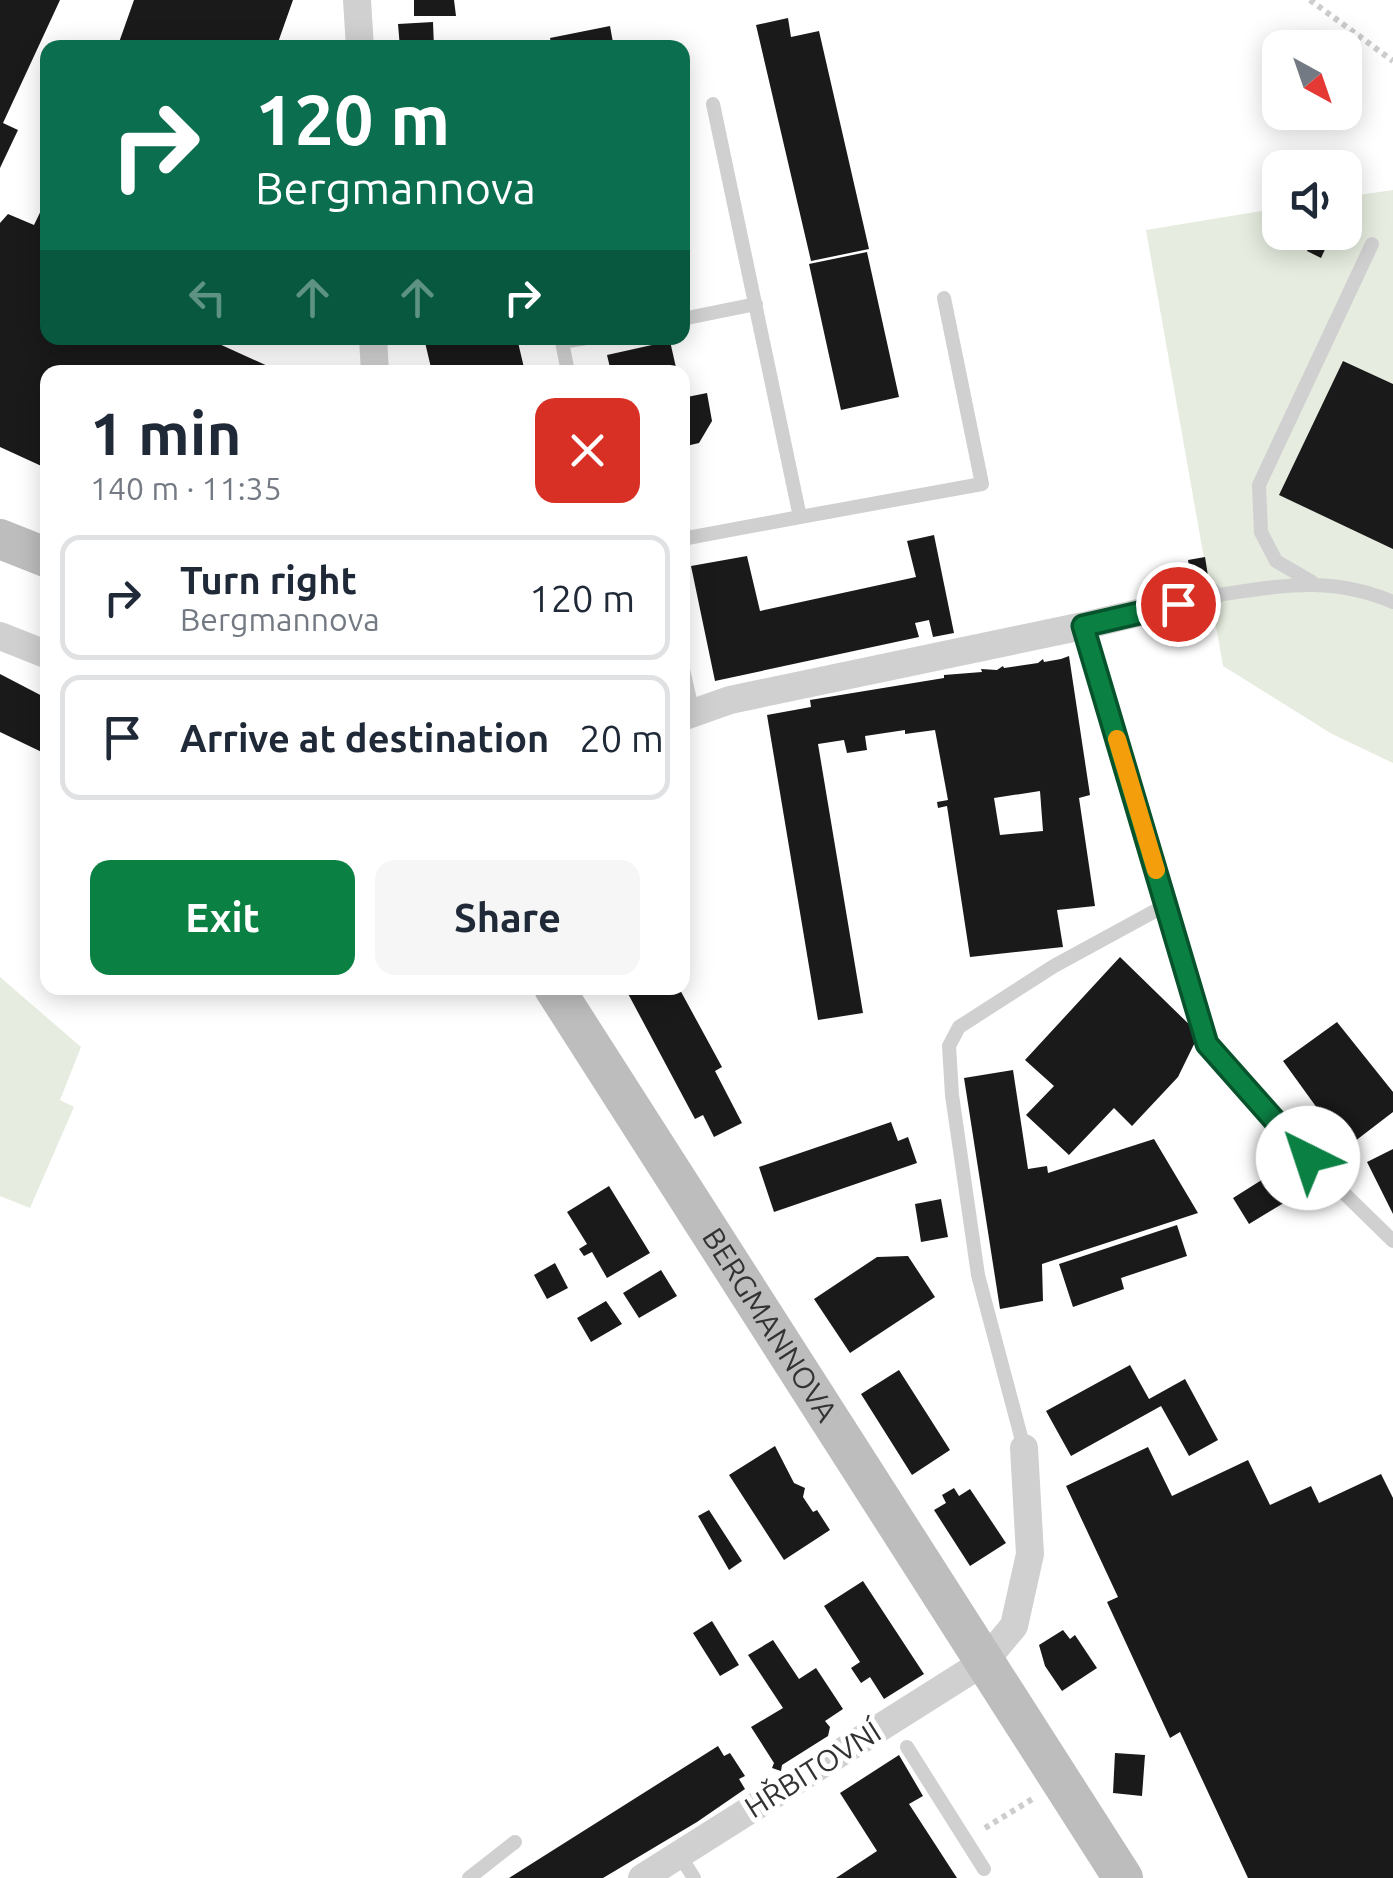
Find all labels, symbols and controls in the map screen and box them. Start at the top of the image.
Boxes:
north arrow [1262,30,1362,130]
map controls [1262,30,1362,250]
icon: right [90,80,220,210]
text: 120 m [255,80,450,158]
button: sound [1262,150,1362,250]
text: Bergmannova [255,162,536,213]
icon: left [180,270,235,325]
icon: ahead [285,270,340,325]
icon: ahead [390,270,445,325]
icon: right [495,270,550,325]
button: close [535,398,640,503]
text: 1 min [90,399,242,466]
text: 140 m · 11:35 [90,470,282,506]
text: Turn right [180,559,357,601]
pin [1136,562,1221,647]
icon: right [95,570,150,625]
text: 120 m [529,577,635,619]
icon: arrive [1151,577,1206,632]
text: Bergmannova [180,601,380,637]
icon: arrive [95,710,150,765]
text: Arrive at destination [180,717,549,759]
text: 20 m [579,717,664,759]
button: Exit [90,860,355,975]
button: Share [375,860,640,975]
position arrow [1256,1106,1360,1210]
street label: BERGMANNOVA [696,1222,845,1428]
street label: HŘBITOVNÍ [738,1713,887,1824]

